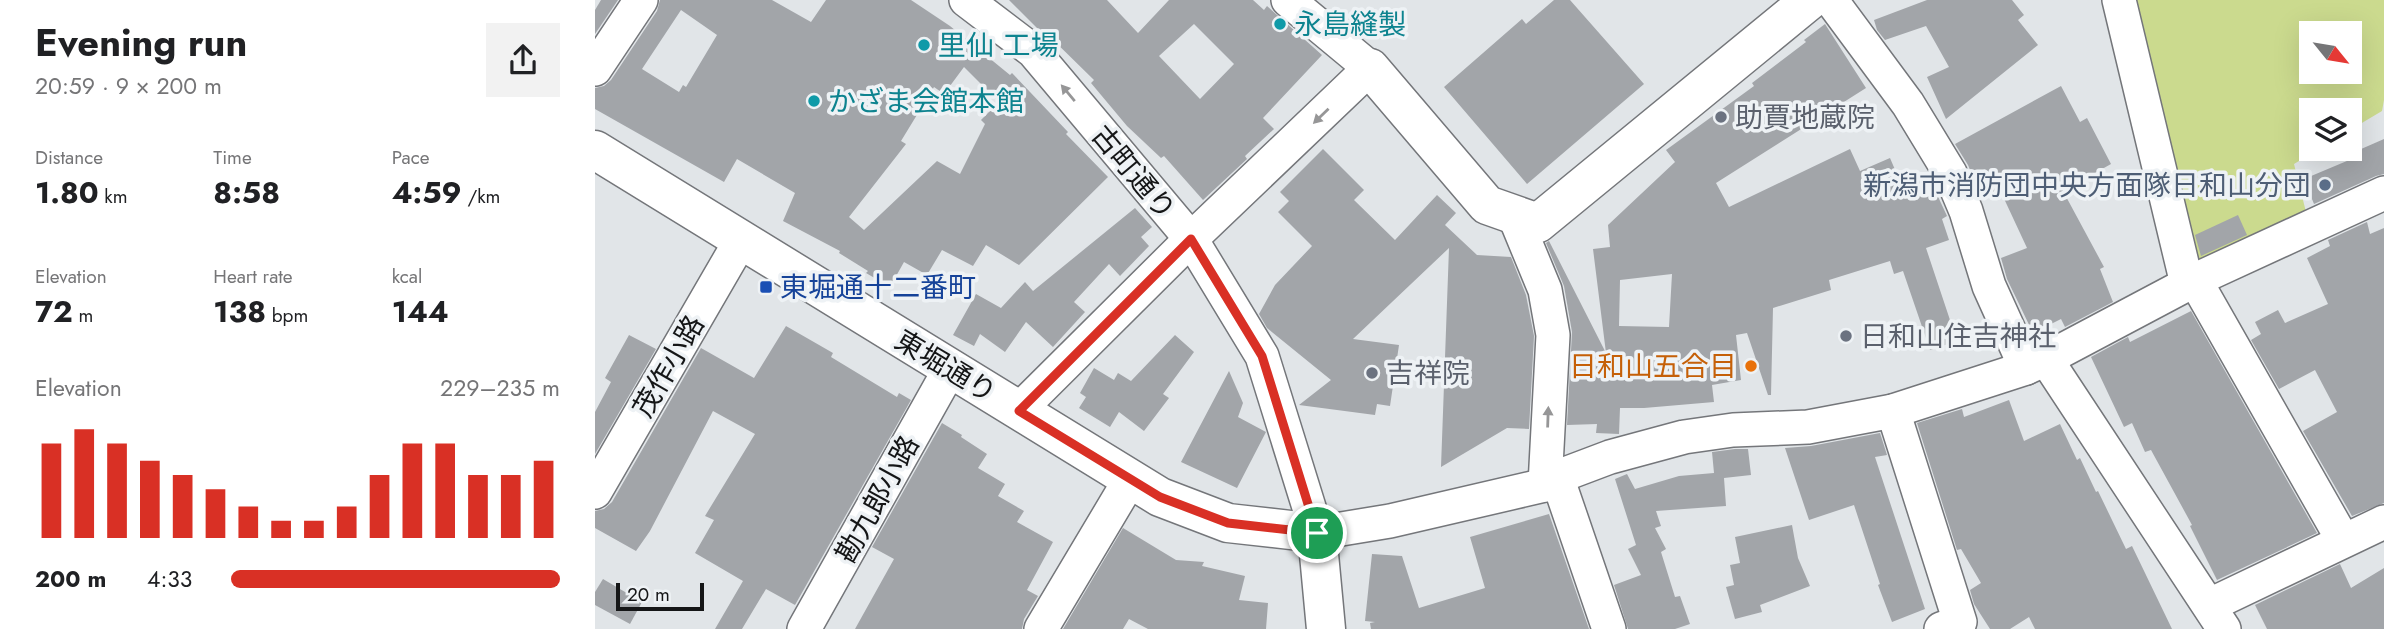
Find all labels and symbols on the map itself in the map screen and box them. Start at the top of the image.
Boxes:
place label: 永島縫製 [1294,4,1406,45]
marker: 永島縫製 [1272,16,1288,32]
north arrow [2299,21,2363,84]
place label: 里仙 工場 [938,25,1058,66]
marker: 里仙 工場 [916,37,932,53]
place label: かざま会館本館 [828,81,1024,122]
one-way arrow [1060,84,1076,102]
marker: かざま会館本館 [806,93,822,109]
place label: 助賈地蔵院 [1735,97,1875,138]
one-way arrow [1313,107,1330,123]
marker: 助賈地蔵院 [1713,109,1729,125]
street label: 古町通り [1082,116,1185,228]
place label: 新潟市消防団中央方面隊日和山分団 [1863,165,2311,206]
marker: 新潟市消防団中央方面隊日和山分団 [2317,177,2333,193]
place label: 東堀通十二番町 [780,267,976,308]
marker: 東堀通十二番町 [758,279,774,295]
street label: 茂作小路 [623,307,714,425]
place label: 日和山住吉神社 [1860,316,2056,357]
street label: 東堀通り [887,320,1004,413]
marker: 日和山住吉神社 [1838,328,1854,344]
place label: 日和山五合目 [1569,346,1737,387]
place label: 吉祥院 [1386,353,1470,394]
marker: 日和山五合目 [1743,358,1759,374]
marker: 吉祥院 [1364,365,1380,381]
one-way arrow [1543,406,1554,428]
street label: 勘九郎小路 [826,428,929,570]
pin [1287,503,1347,563]
scale bar [616,580,703,612]

